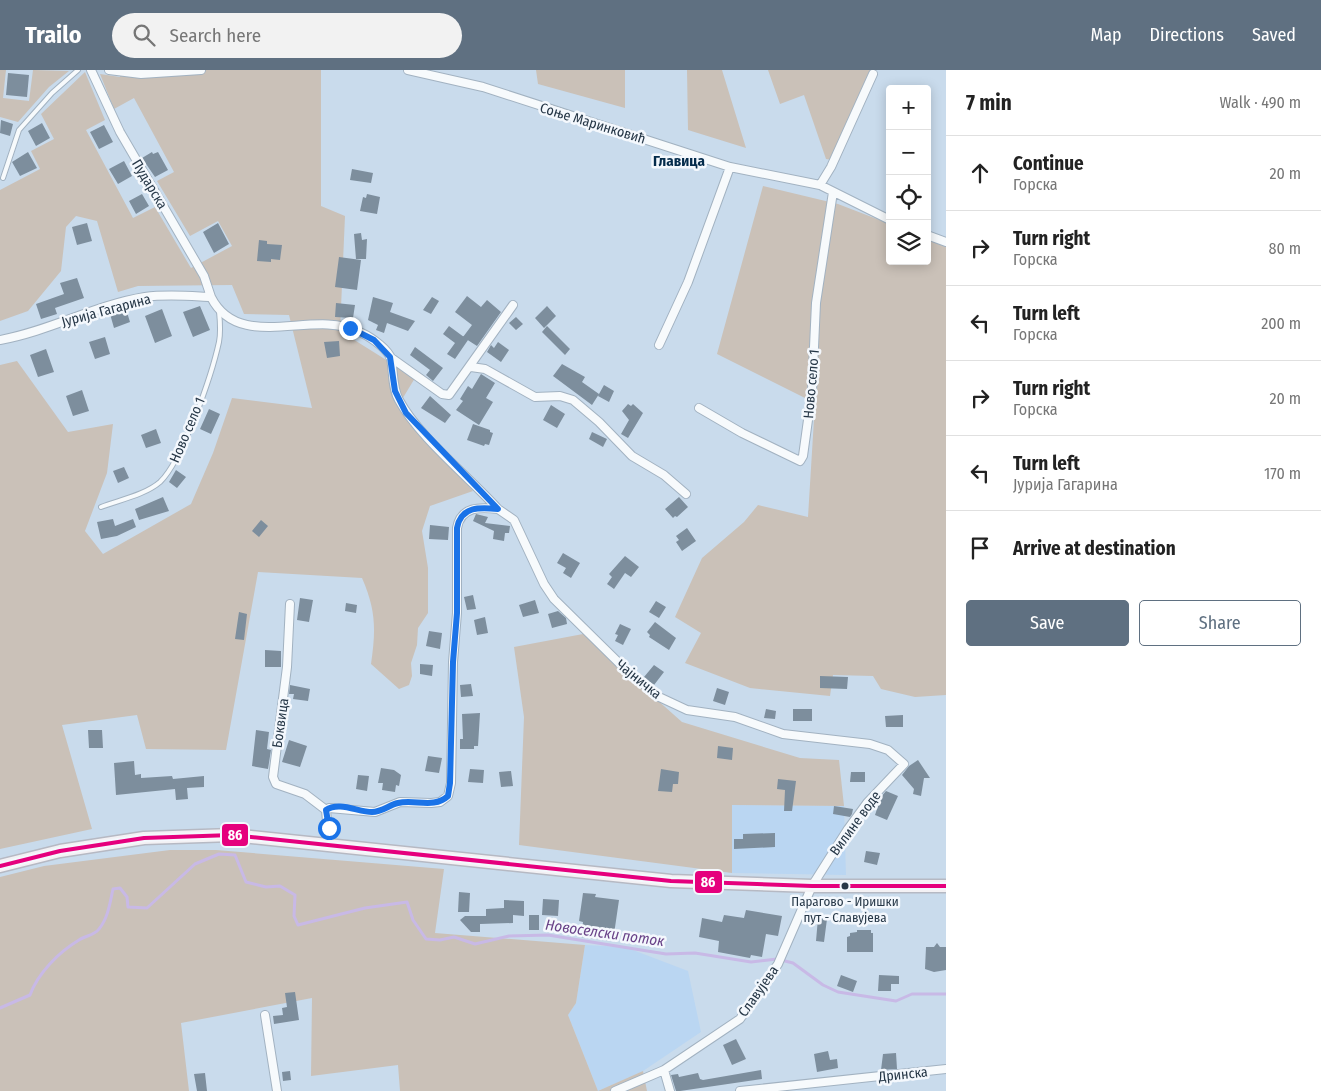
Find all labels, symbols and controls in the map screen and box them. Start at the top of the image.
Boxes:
search box [112,13,462,58]
text: Trailo [25,21,82,49]
icon: search [130,21,158,49]
text: Search here [170,24,261,47]
text: Map [1090,24,1122,46]
text: Directions [1150,24,1224,46]
text: Saved [1252,24,1296,46]
map controls [886,85,931,265]
button: + [886,85,931,130]
text: 7 min [966,90,1012,116]
text: Walk · 490 m [1220,93,1301,112]
street label: Соње Маринковић [538,99,648,148]
button: − [886,130,931,175]
district label: Главица [653,152,705,170]
text: Continue [1013,152,1084,175]
street label: Пударска [128,156,171,212]
icon: ahead [966,159,994,187]
text: 20 m [1270,164,1301,183]
button: locate [886,175,931,220]
text: Горска [1013,175,1058,194]
button: layers [886,220,931,265]
text: Turn right [1013,227,1090,250]
icon: right [966,234,994,262]
text: 80 m [1269,239,1301,258]
text: Горска [1013,250,1058,269]
street label: Јурија Гагарина [60,290,153,331]
text: Turn left [1013,302,1080,325]
icon: left [966,309,994,337]
text: 200 m [1261,314,1301,333]
route end [339,317,362,340]
text: Горска [1013,325,1058,344]
street label: Ново село 1 [800,349,823,419]
text: Turn right [1013,377,1090,400]
icon: right [966,384,994,412]
text: 20 m [1270,389,1301,408]
street label: Ново село 1 [166,395,209,465]
text: Горска [1013,400,1058,419]
text: Turn left [1013,452,1080,475]
icon: left [966,459,994,487]
text: 170 m [1264,464,1301,483]
text: Јурија Гагарина [1013,475,1118,494]
icon: arrive [966,534,994,562]
text: Arrive at destination [1013,537,1176,560]
button: Save [966,600,1129,646]
button: Share [1139,600,1301,646]
street label: Чајничка [613,656,665,703]
street label: Боквица [269,697,292,749]
street label: Вилине воде [826,788,885,859]
route start [318,817,341,840]
line badge: 86 [221,823,249,847]
text: 86 [228,827,242,844]
line badge: 86 [694,870,723,894]
text: 86 [701,874,715,891]
marker: Парагово - Иришки пут - Славујева [840,881,850,891]
place label: Парагово - Иришки пут - Славујева [791,894,899,925]
water label: Новоселски поток [544,916,666,950]
street label: Славујева [735,962,782,1020]
street label: Дринска [877,1063,929,1086]

